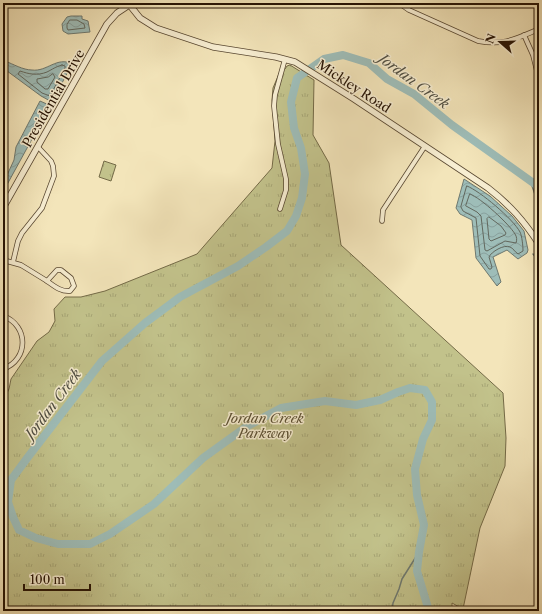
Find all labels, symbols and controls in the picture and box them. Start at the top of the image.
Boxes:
north arrow [480,22,520,62]
text: N [482,31,499,45]
street label: Presidential Drive [18,46,88,150]
water label: Jordan Creek [372,47,453,113]
street label: Mickley Road [314,56,394,116]
water label: Jordan Creek [18,365,86,446]
park label: Jordan Creek Parkway [222,410,304,441]
scale bar [24,566,90,592]
text: 100 m [30,572,65,587]

